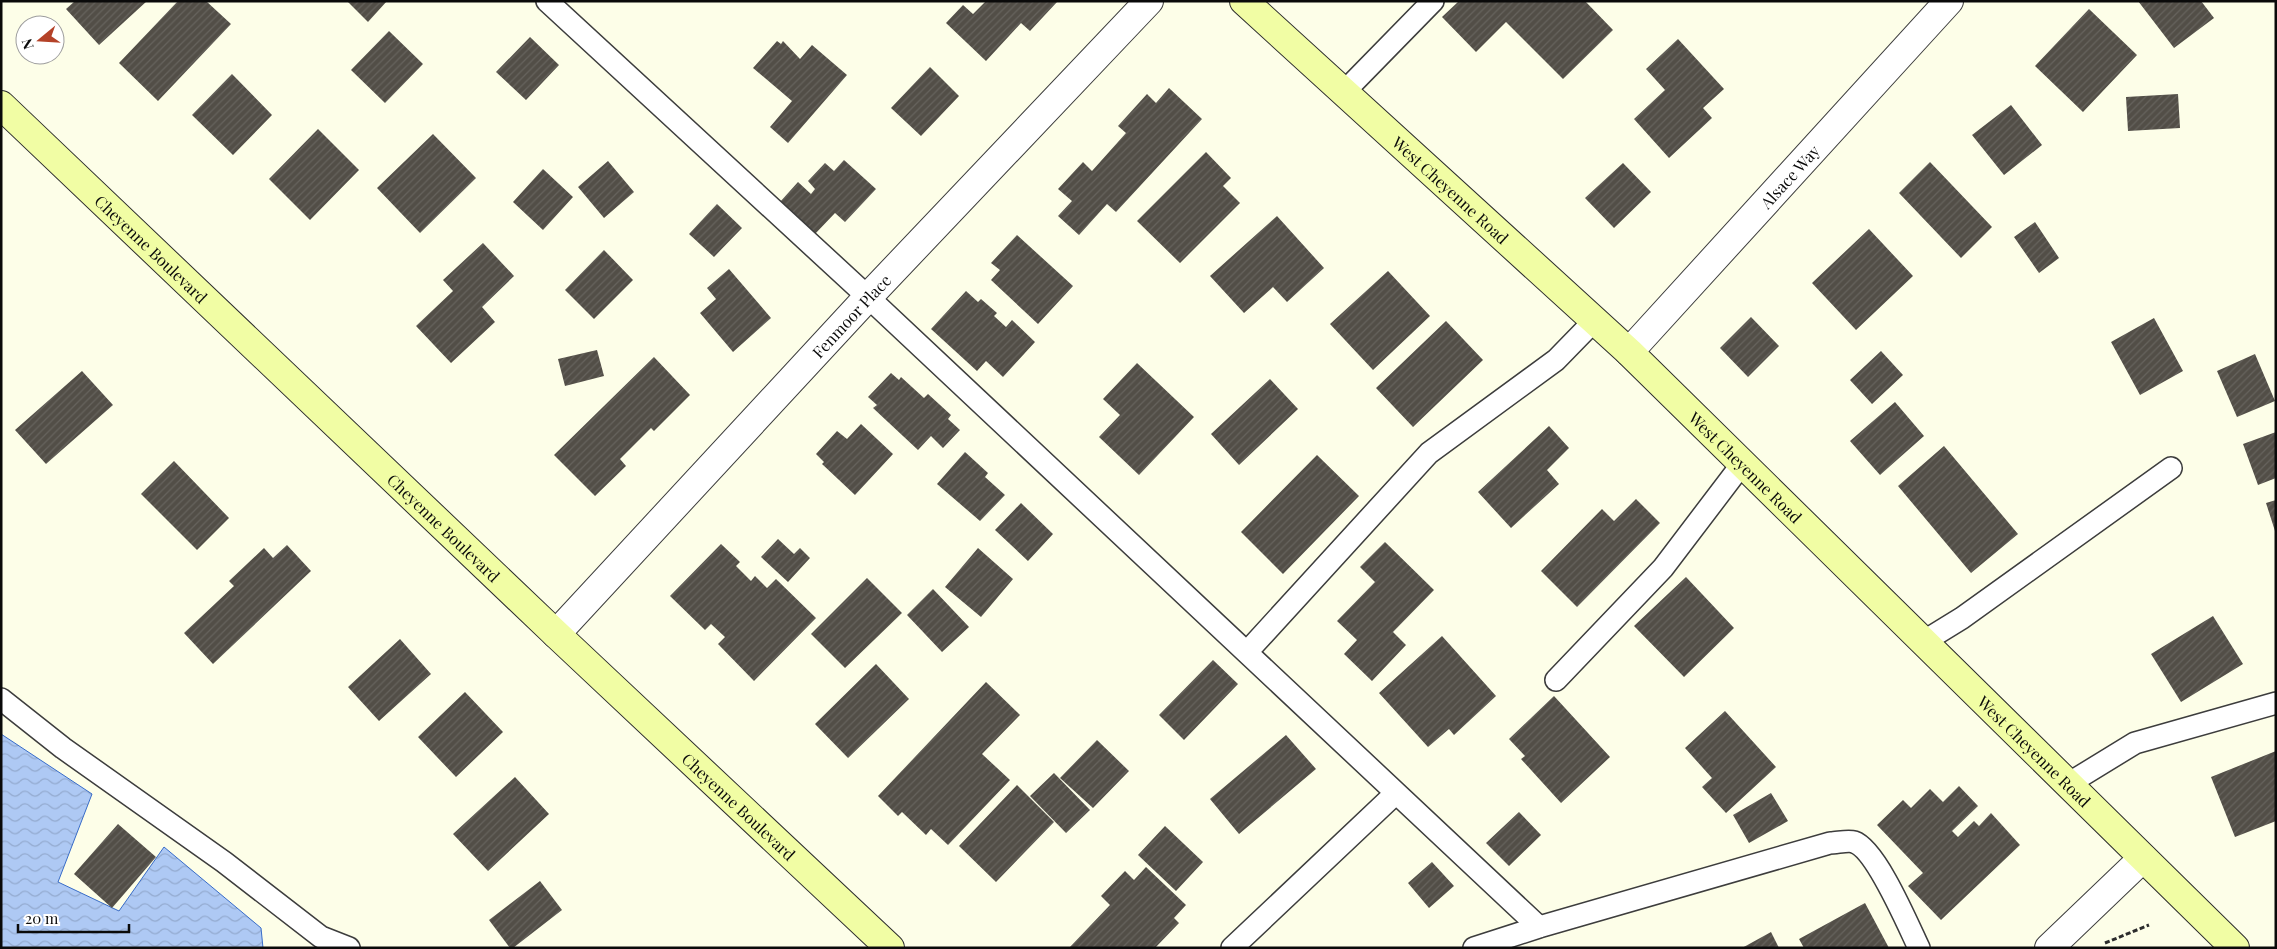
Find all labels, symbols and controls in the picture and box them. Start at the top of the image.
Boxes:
north arrow [15,15,65,65]
text: N [17,36,38,52]
street label: West Cheyenne Road [1388,131,1513,248]
street label: Alsace Way [1754,140,1824,213]
street label: Cheyenne Boulevard [91,190,212,307]
street label: Fenmoor Place [807,269,895,362]
street label: West Cheyenne Road [1684,406,1807,527]
street label: Cheyenne Boulevard [383,469,505,586]
street label: West Cheyenne Road [1973,690,2096,811]
street label: Cheyenne Boulevard [678,748,800,864]
scale bar [18,902,129,934]
text: 20 m [25,908,59,928]

